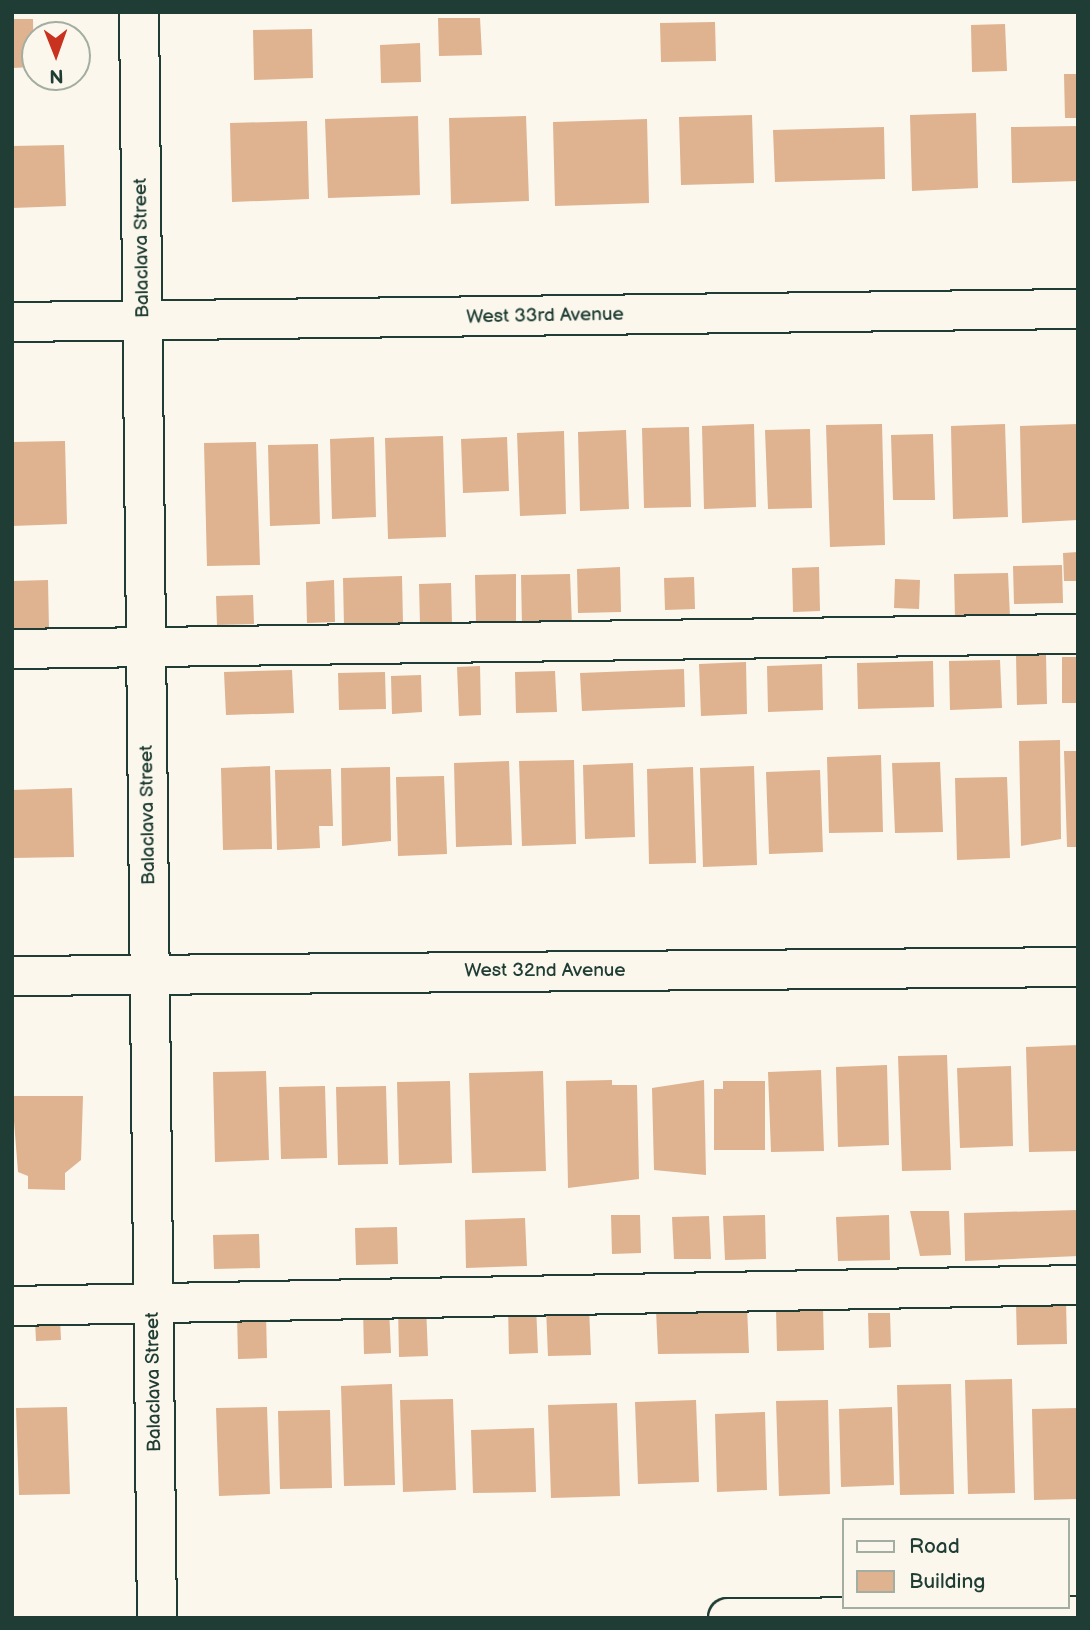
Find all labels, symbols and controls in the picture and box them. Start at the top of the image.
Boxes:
north arrow [21,21,91,91]
text: N [49,64,64,87]
street label: Balaclava Street [129,178,155,318]
street label: West 33rd Avenue [466,303,624,329]
street label: Balaclava Street [135,745,161,885]
street label: West 32nd Avenue [464,960,626,982]
street label: Balaclava Street [141,1312,167,1452]
legend [842,1518,1069,1609]
text: Road [909,1534,960,1559]
text: Building [909,1569,985,1594]

